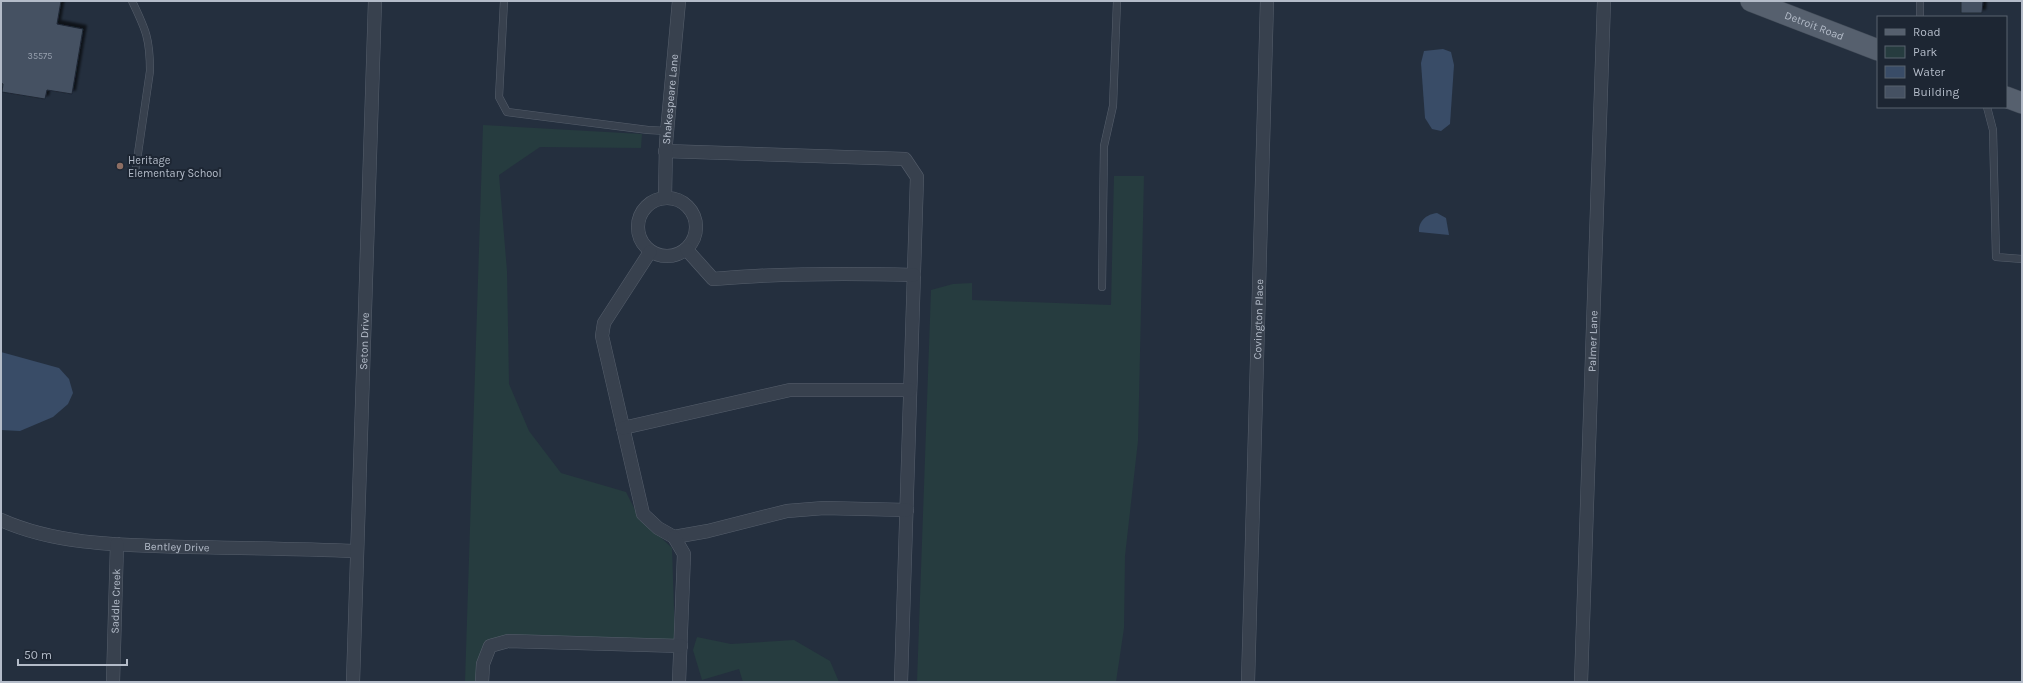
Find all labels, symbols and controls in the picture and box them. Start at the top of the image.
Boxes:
street label: Detroit Road [1783,9,1846,43]
legend [1877,16,2007,108]
text: Road [1913,25,1941,39]
text: Park [1913,45,1938,59]
house number: 35575 [28,51,52,61]
street label: Shakespeare Lane [660,53,681,145]
text: Water [1913,65,1946,79]
text: Building [1913,85,1960,99]
place label: Heritage Elementary School [128,154,221,180]
marker: Heritage Elementary School [115,161,125,171]
street label: Covington Place [1251,278,1266,360]
street label: Palmer Lane [1585,310,1601,372]
street label: Seton Drive [357,312,372,370]
street label: Bentley Drive [144,540,210,554]
street label: Saddle Creek [108,568,123,634]
scale bar [18,641,127,667]
text: 50 m [24,648,52,662]

